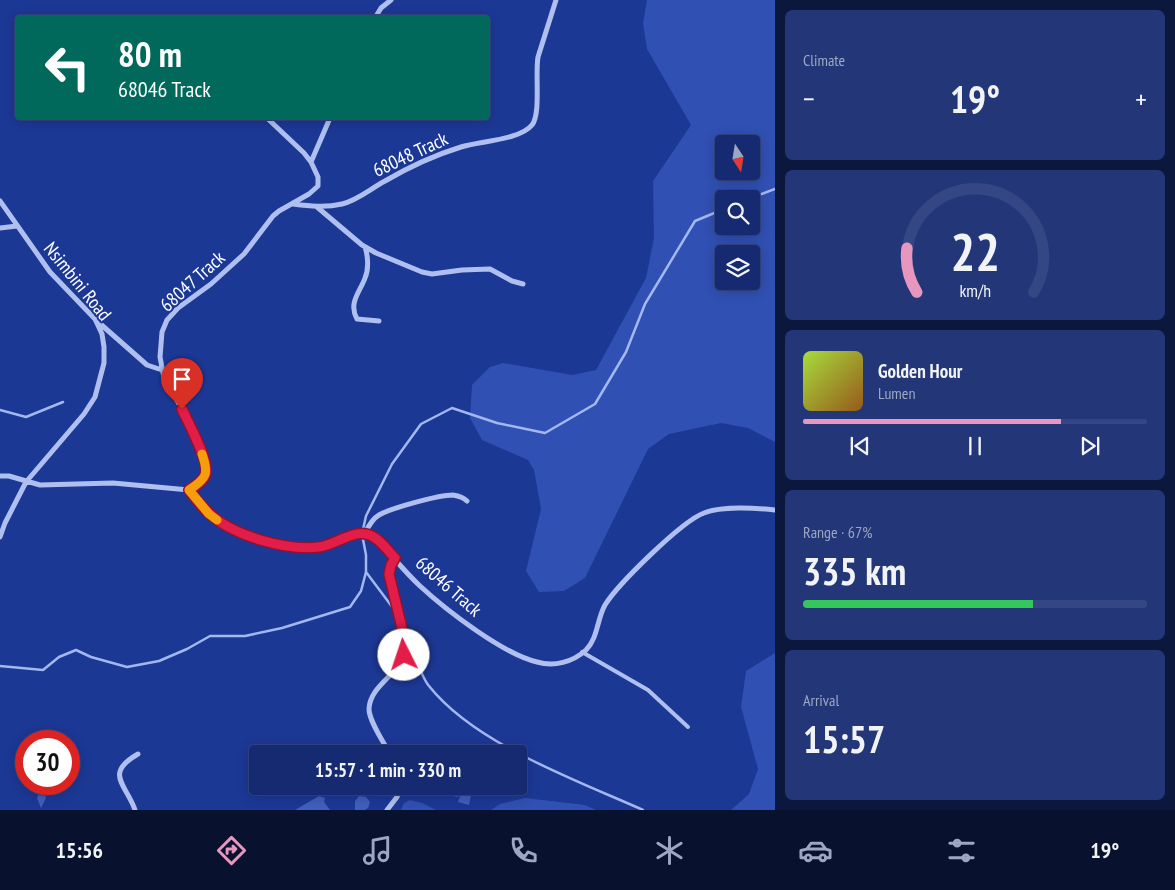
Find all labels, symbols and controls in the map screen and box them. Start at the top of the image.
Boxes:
text: 80 m [118,31,182,77]
icon: left [35,35,100,100]
text: Climate [803,50,845,70]
text: 19° [950,74,1000,123]
text: 68046 Track [118,75,211,103]
text: − [803,80,815,117]
text: + [1135,80,1147,117]
street label: 68048 Track [369,126,452,182]
north arrow [715,135,760,180]
map controls [715,135,760,290]
button: search [715,190,760,235]
text: 22 [950,218,1000,285]
street label: Nsimbini Road [39,237,117,325]
street label: 68047 Track [155,245,230,316]
button: layers [715,245,760,290]
text: km/h [959,279,991,302]
pin [161,358,203,409]
text: Golden Hour [878,359,962,383]
icon: arrive [168,365,196,393]
text: Lumen [878,383,915,403]
icon: previous [846,432,874,460]
icon: pause [961,432,989,460]
icon: next [1076,432,1104,460]
text: Range · 67% [803,522,872,542]
text: 335 km [803,546,906,595]
street label: 68046 Track [411,551,488,622]
position arrow [377,628,429,680]
text: Arrival [803,690,839,710]
text: 15:57 [803,714,885,763]
speed limit sign: 30 [15,730,80,795]
text: 15:57 · 1 min · 330 m [315,758,461,782]
icon: directions [214,833,249,868]
icon: music [360,833,395,868]
icon: phone [506,833,541,868]
icon: climate [652,833,687,868]
icon: car [798,833,833,868]
icon: filters [944,833,979,868]
text: 15:56 [56,836,103,864]
text: 19° [1090,836,1119,864]

